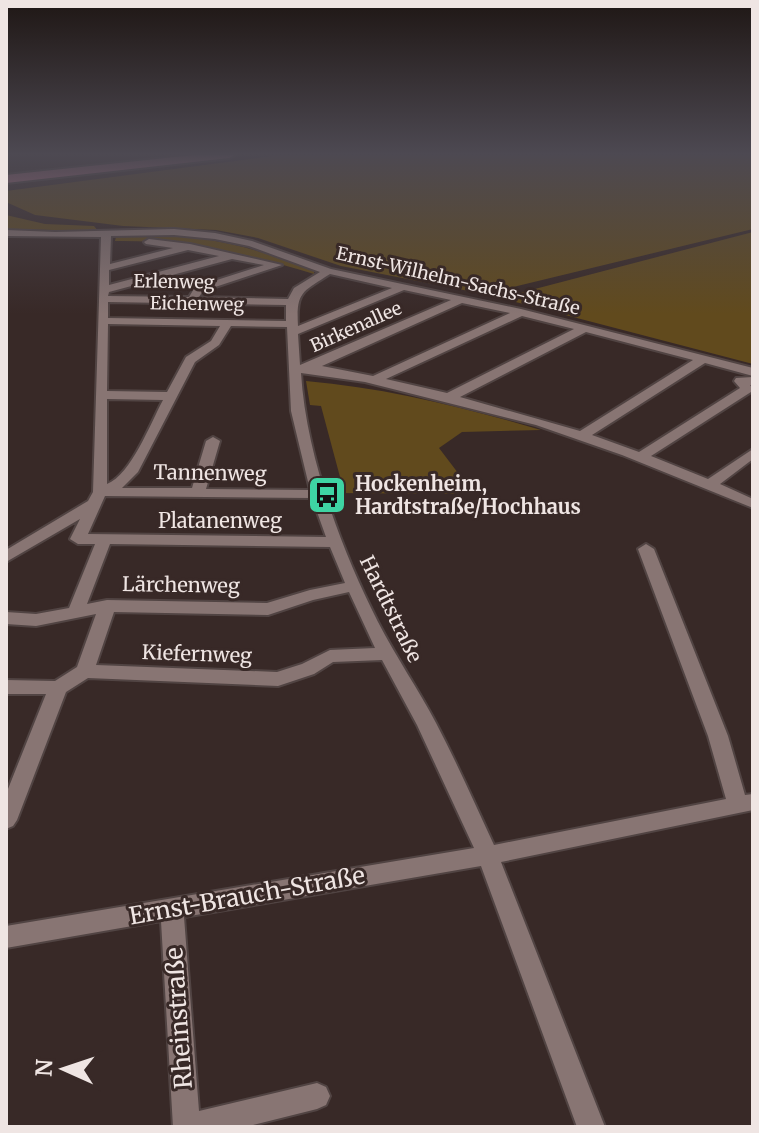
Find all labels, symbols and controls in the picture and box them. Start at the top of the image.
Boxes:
street label: Ernst-Wilhelm-Sachs-Straße [334,241,582,320]
street label: Erlenweg [133,269,215,294]
street label: Eichenweg [150,291,244,316]
street label: Birkenallee [306,296,405,357]
street label: Tannenweg [153,459,267,486]
place label: Hockenheim, Hardtstraße/Hochhaus [355,471,581,519]
bus stop icon: Hockenheim, Hardtstraße/Hochhaus [306,474,348,516]
street label: Platanenweg [158,508,282,533]
street label: Hardtstraße [355,551,428,666]
street label: Lärchenweg [122,571,240,598]
street label: Kiefernweg [141,639,253,668]
street label: Ernst-Brauch-Straße [126,859,367,932]
street label: Rheinstraße [158,946,199,1090]
north arrow [24,1029,104,1109]
text: N [30,1058,58,1077]

